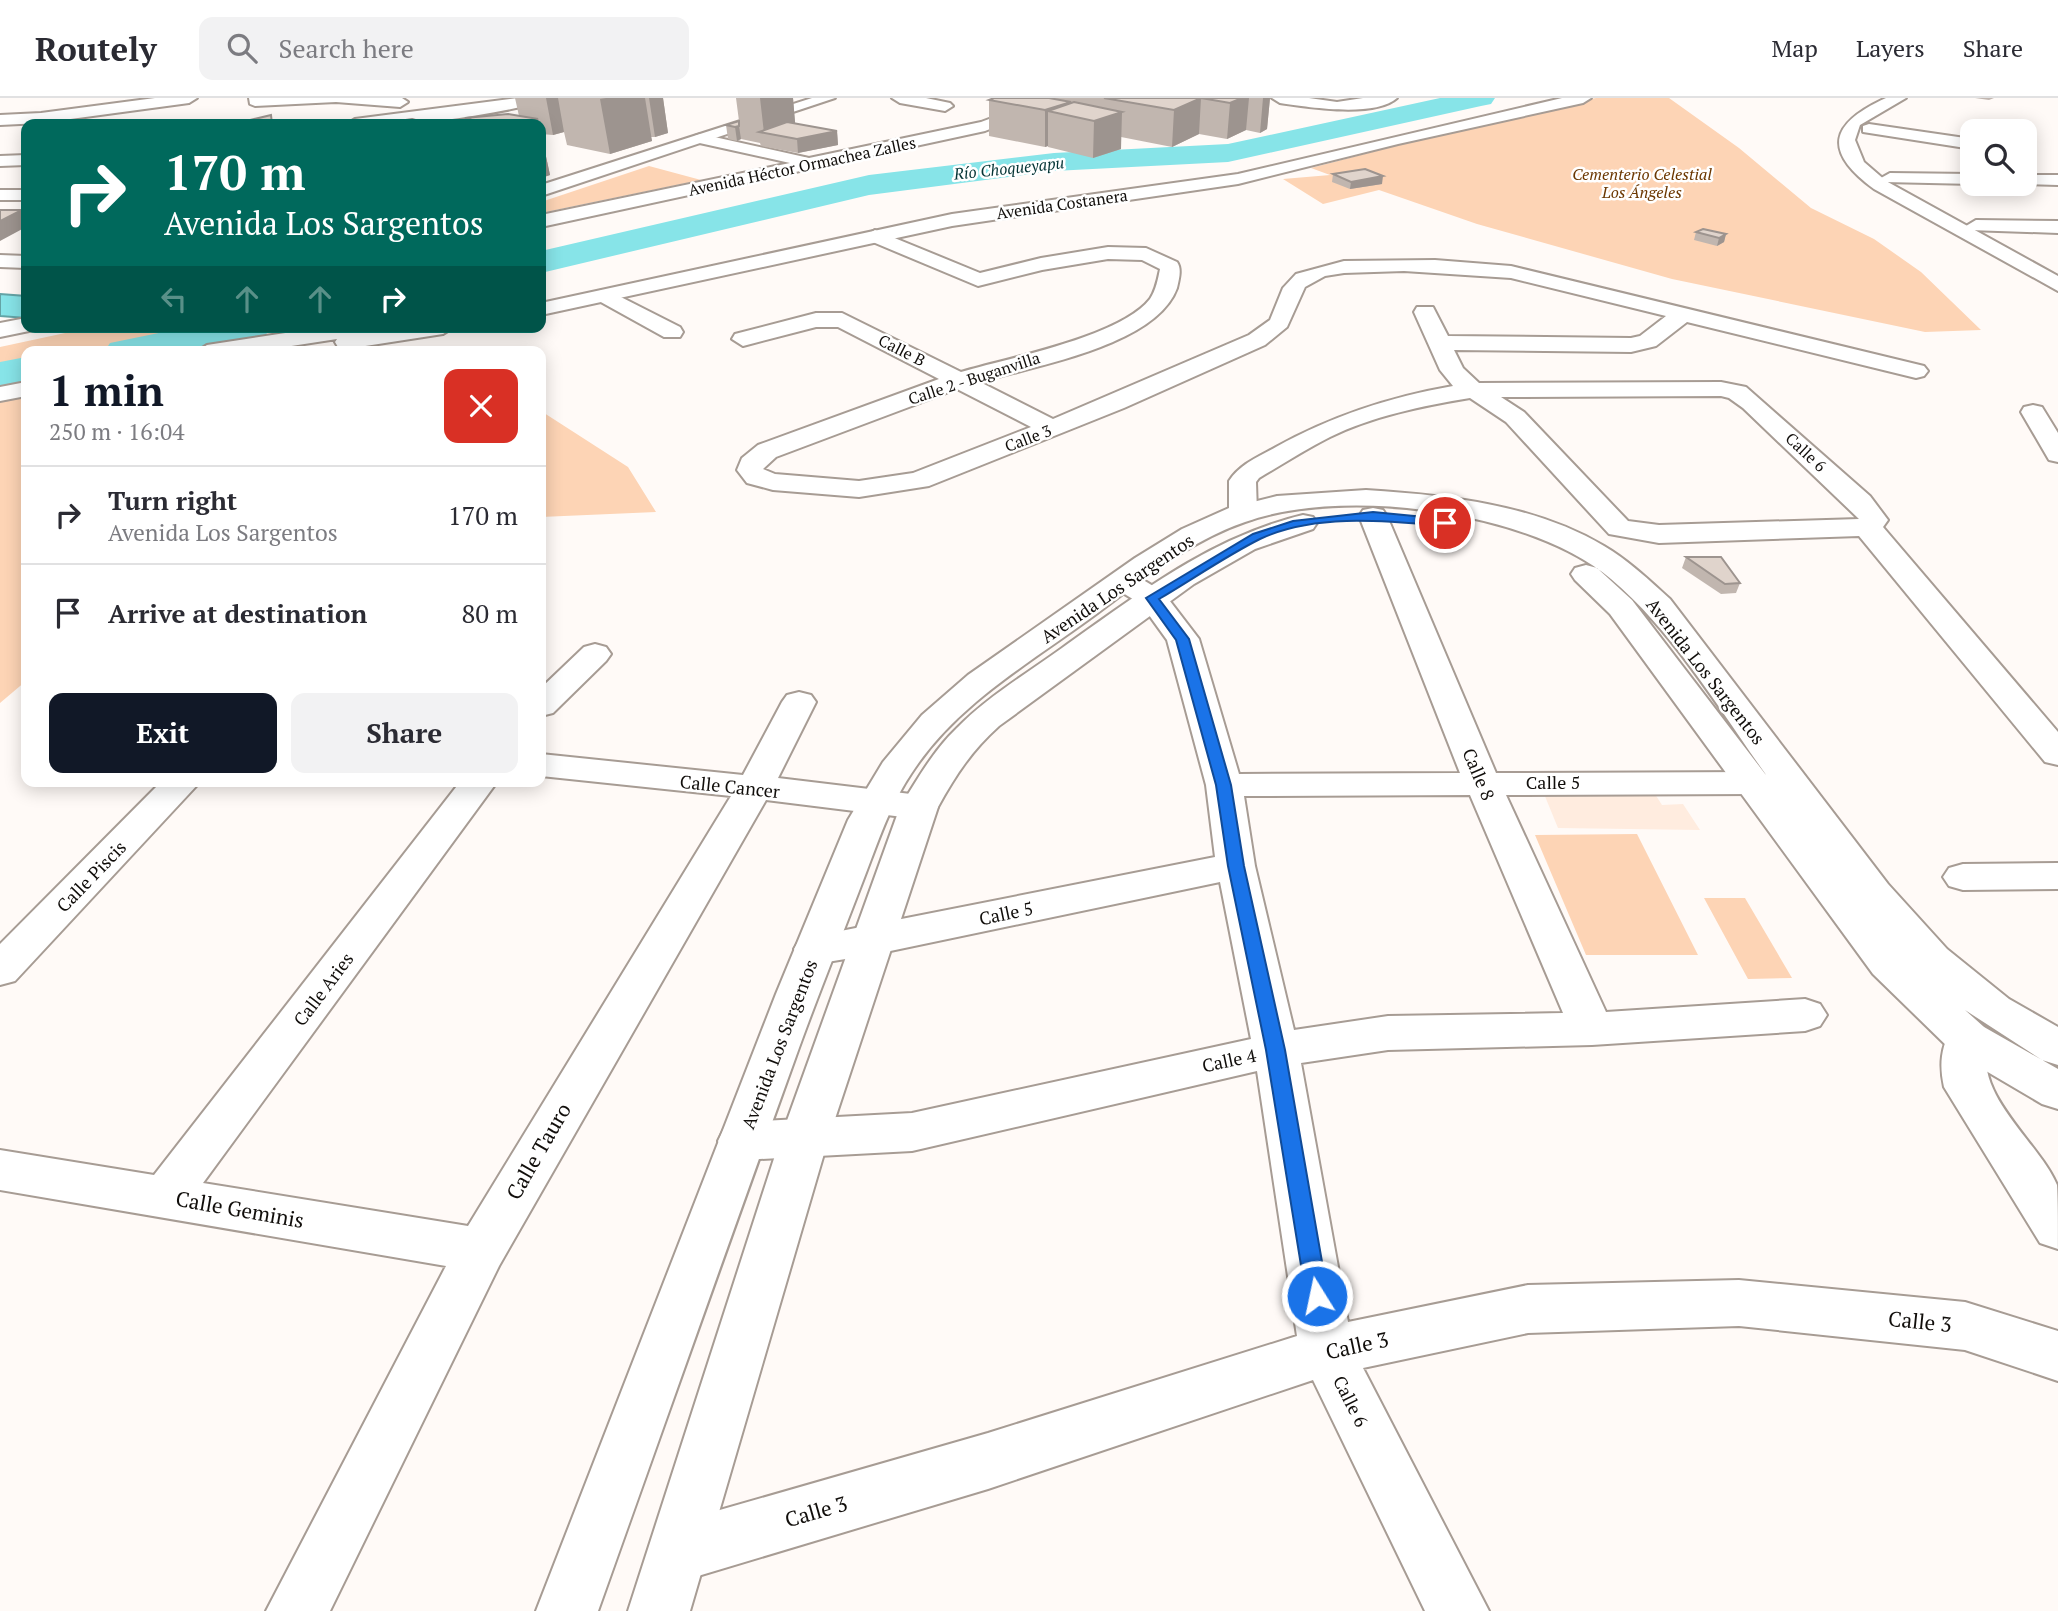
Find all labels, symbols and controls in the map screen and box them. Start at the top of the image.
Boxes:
search box [199,17,689,80]
text: Routely [35,27,157,70]
icon: search [223,29,261,67]
text: Search here [279,31,414,65]
text: Map [1771,32,1818,64]
text: Layers [1856,32,1925,64]
text: Share [1963,32,2023,64]
map controls [1960,119,2037,196]
button: search [1960,119,2037,196]
street label: Avenida Héctor Ormachea Zalles [686,131,918,201]
text: 170 m [164,139,306,204]
icon: right [49,147,140,238]
water label: Río Choqueyapu [952,151,1065,185]
park label: Cementerio Celestial Los Ángeles [1572,163,1712,203]
street label: Avenida Costanera [995,184,1129,224]
text: Avenida Los Sargentos [164,202,484,244]
icon: left [155,280,193,318]
icon: ahead [228,280,266,318]
icon: ahead [301,280,339,318]
icon: right [374,280,412,318]
street label: Calle B [875,329,929,371]
street label: Calle 2 - Buganvilla [905,346,1043,410]
text: 1 min [49,362,164,418]
button: close [444,369,518,443]
text: 250 m · 16:04 [49,416,184,447]
street label: Calle 3 [1001,419,1055,457]
street label: Calle 6 [1781,427,1832,477]
text: Turn right [108,483,237,517]
pin [1415,493,1475,553]
icon: right [49,496,87,534]
text: 170 m [448,498,518,532]
icon: arrive [1426,504,1464,542]
text: Avenida Los Sargentos [108,517,338,548]
street label: Avenida Los Sargentos [1036,528,1198,648]
street label: Avenida Los Sargentos [1641,593,1771,749]
icon: arrive [49,594,87,632]
text: Arrive at destination [108,596,367,630]
text: 80 m [462,596,518,630]
button: Exit [49,693,277,773]
button: Share [291,693,518,773]
street label: Calle 8 [1457,744,1501,804]
street label: Calle Cancer [679,769,781,803]
street label: Calle 5 [1526,770,1580,794]
street label: Calle Piscis [51,835,131,917]
street label: Calle 5 [977,896,1035,930]
street label: Calle Aries [288,947,358,1031]
street label: Avenida Los Sargentos [736,956,822,1132]
street label: Calle 4 [1200,1043,1259,1077]
street label: Calle Tauro [499,1098,577,1204]
street label: Calle Geminis [174,1184,306,1234]
position arrow [1280,1259,1354,1333]
street label: Calle 3 [1887,1304,1953,1338]
street label: Calle 3 [1323,1325,1391,1365]
street label: Calle 6 [1328,1371,1374,1431]
street label: Calle 3 [782,1489,850,1533]

